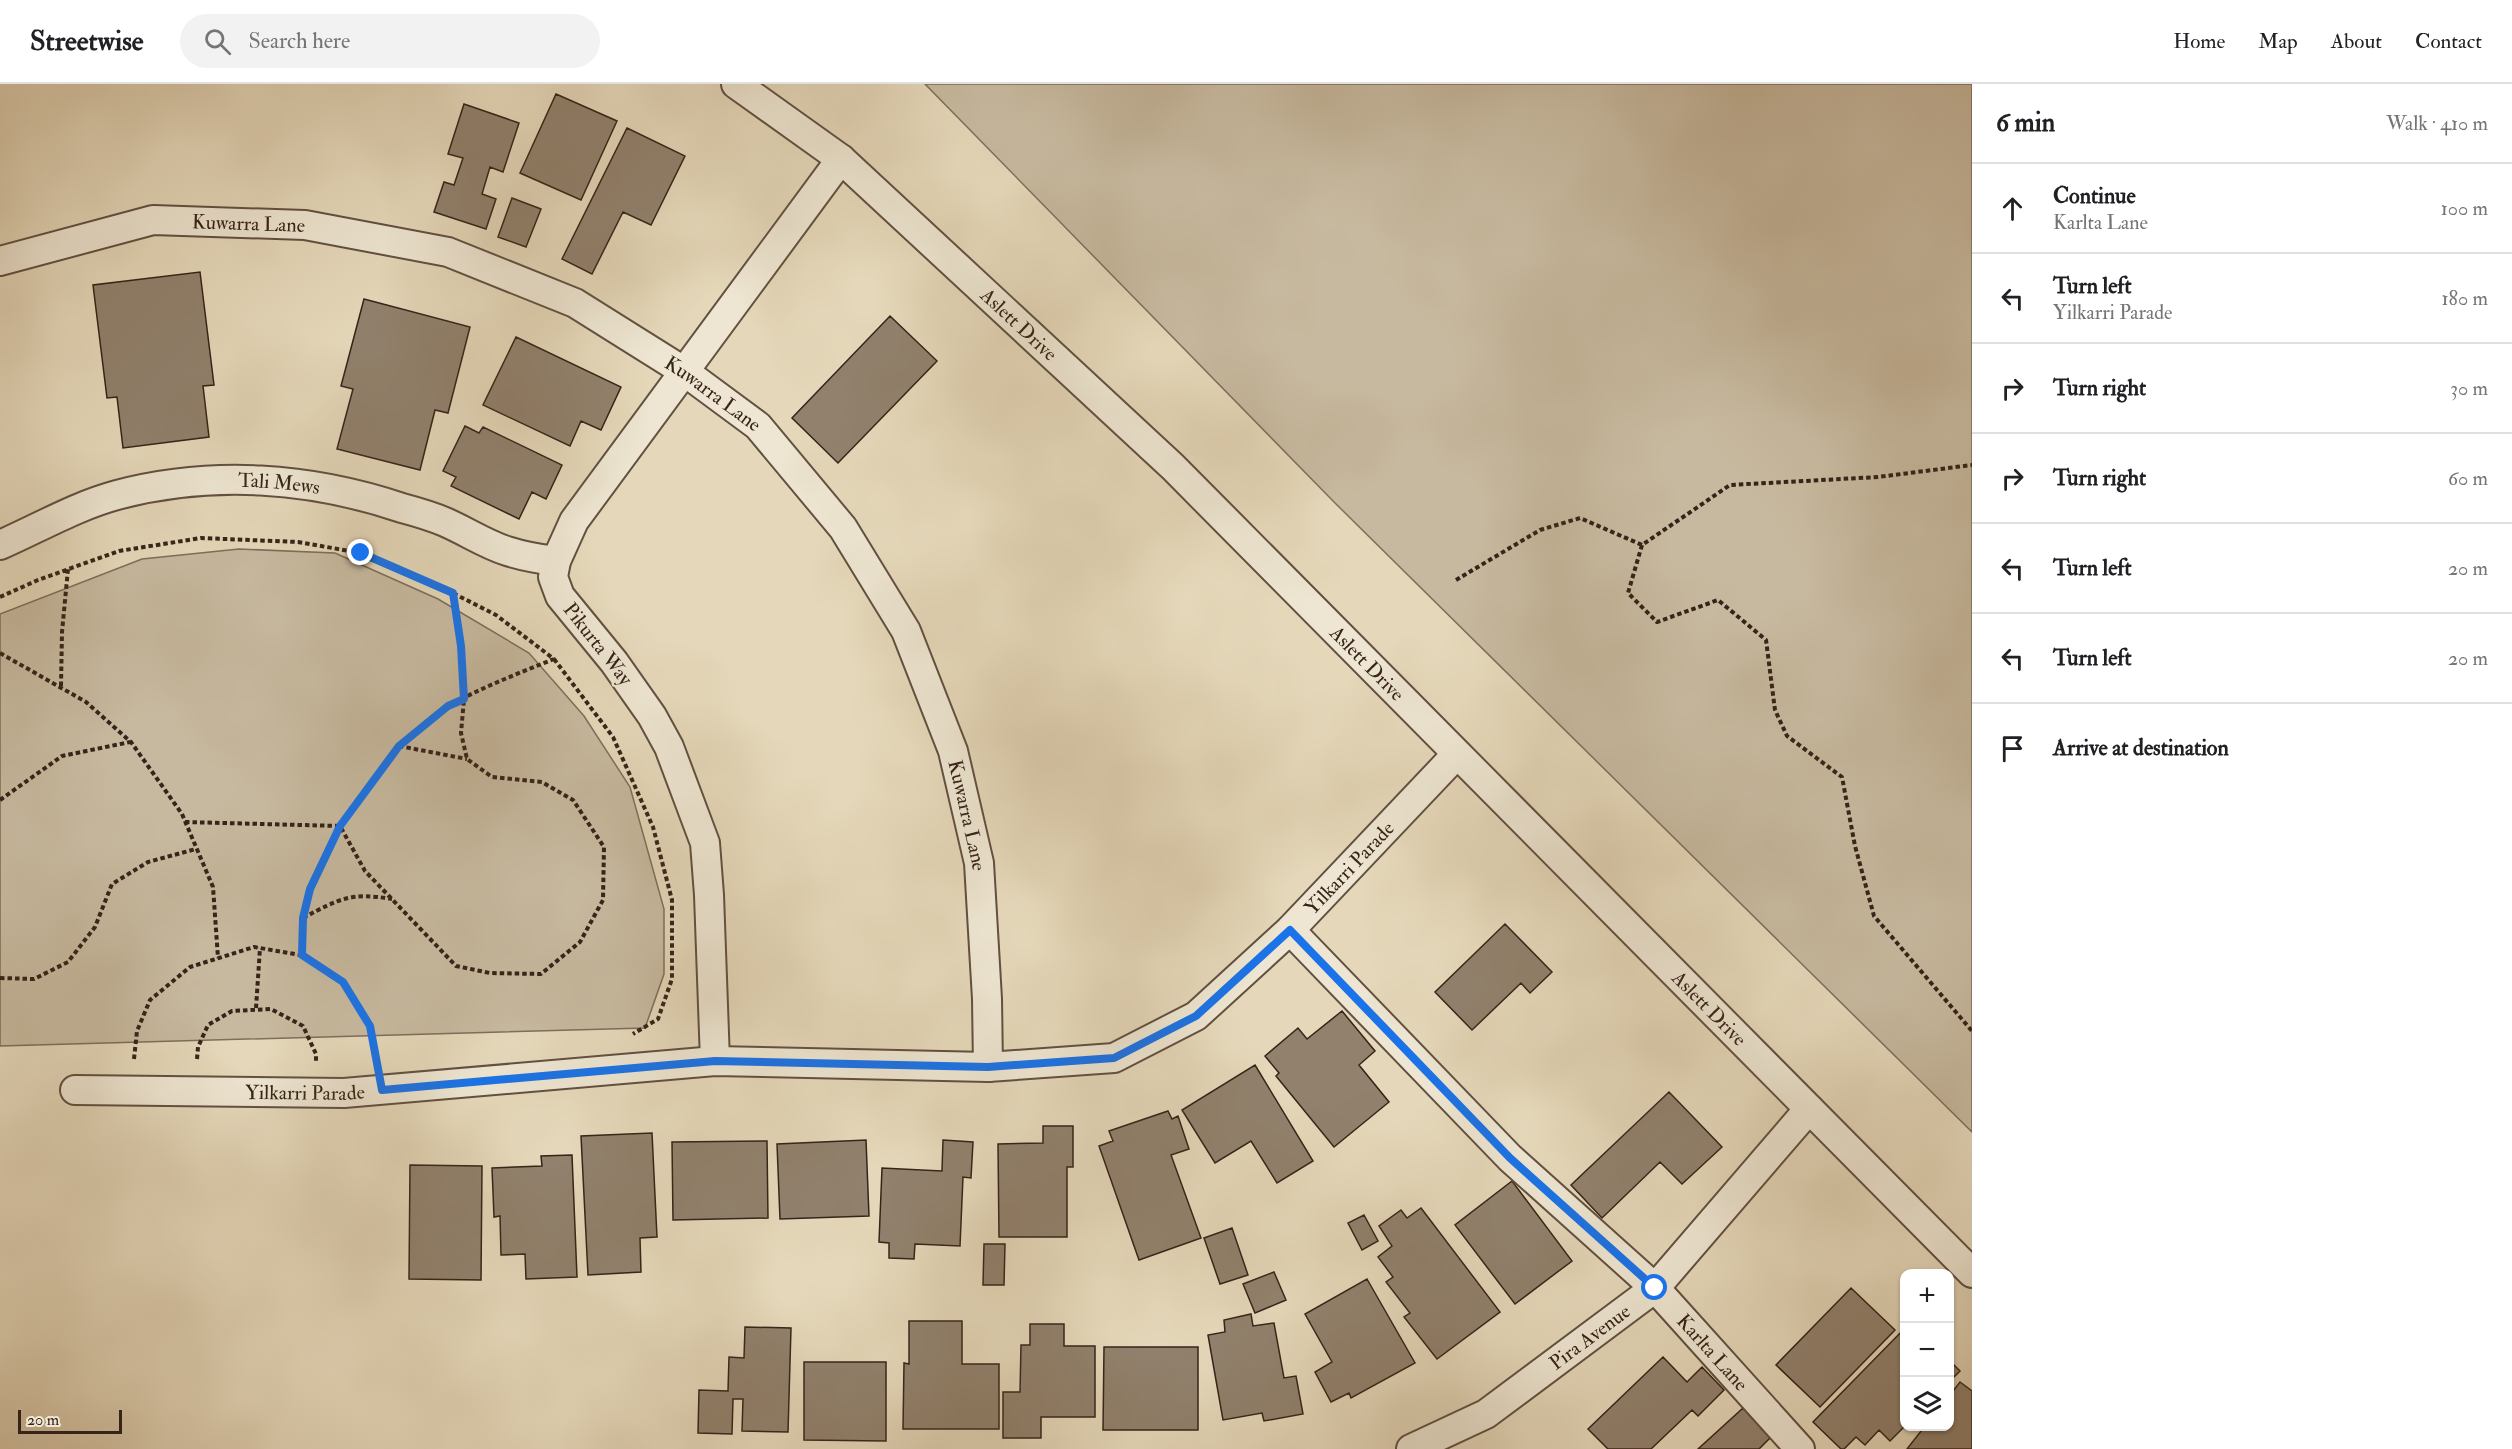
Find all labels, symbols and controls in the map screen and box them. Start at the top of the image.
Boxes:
search box [180,14,600,68]
text: Streetwise [30,24,144,59]
icon: search [201,25,234,58]
text: Search here [249,27,350,55]
text: Home [2173,28,2225,55]
text: Map [2258,28,2298,55]
text: About [2331,28,2382,55]
text: Contact [2415,28,2482,55]
text: 6 min [1996,107,2055,139]
text: Walk · 410 m [2386,111,2488,136]
text: Continue [2053,182,2136,210]
icon: ahead [1996,192,2029,225]
text: 100 m [2441,196,2488,221]
street label: Kuwarra Lane [192,209,306,237]
text: Karlta Lane [2053,210,2148,235]
text: Turn left [2053,272,2132,300]
street label: Aslett Drive [975,282,1063,366]
icon: left [1996,282,2029,315]
text: 180 m [2441,286,2488,311]
text: Yilkarri Parade [2053,300,2172,325]
street label: Kuwarra Lane [660,350,766,437]
icon: right [1996,372,2029,405]
text: Turn right [2053,374,2146,402]
text: 30 m [2450,376,2488,401]
icon: right [1996,462,2029,495]
text: Turn right [2053,464,2146,492]
text: 60 m [2448,466,2488,491]
street label: Tali Mews [238,467,322,500]
route end [347,539,373,565]
icon: left [1996,552,2029,585]
text: Turn left [2053,554,2132,582]
text: 20 m [2448,556,2488,581]
street label: Pikurta Way [558,597,639,691]
street label: Aslett Drive [1324,619,1410,706]
icon: left [1996,642,2029,675]
text: Turn left [2053,644,2132,672]
text: 20 m [2448,646,2488,671]
icon: arrive [1996,732,2029,765]
text: Arrive at destination [2053,734,2229,762]
street label: Kuwarra Lane [943,757,992,871]
street label: Yilkarri Parade [1299,816,1399,920]
street label: Aslett Drive [1666,965,1752,1051]
street label: Yilkarri Parade [245,1079,366,1106]
map controls [1900,1269,1954,1431]
button: + [1900,1269,1954,1323]
route start [1641,1274,1667,1300]
street label: Pira Avenue [1544,1298,1635,1375]
street label: Karlta Lane [1672,1309,1754,1396]
button: − [1900,1323,1954,1377]
button: layers [1900,1377,1954,1431]
scale bar [18,1407,122,1434]
text: 20 m [27,1410,59,1430]

